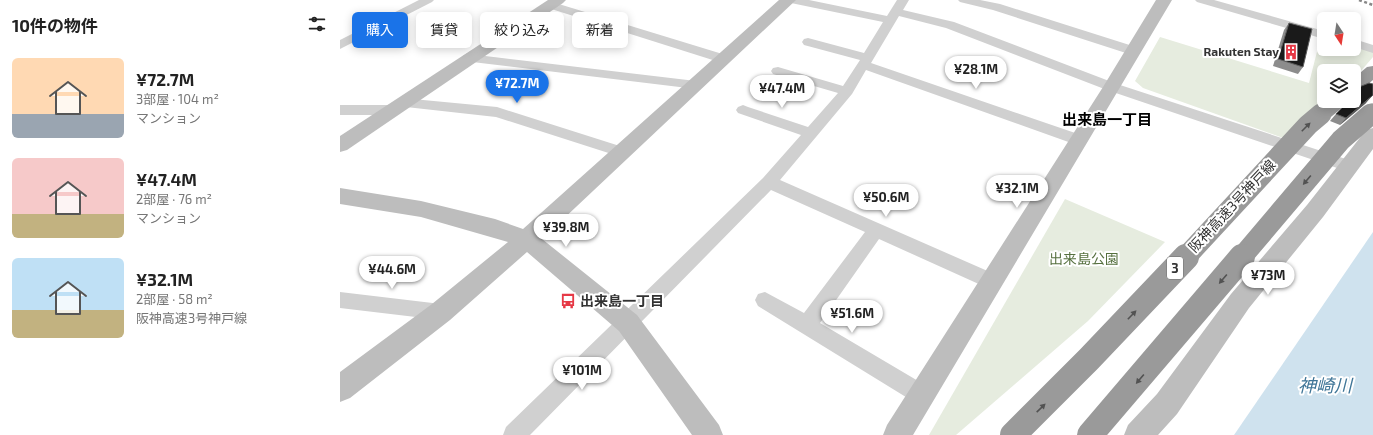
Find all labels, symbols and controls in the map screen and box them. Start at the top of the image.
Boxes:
chip: 購入 [352,12,408,48]
chip: 賃貸 [416,12,472,48]
chip: 絞り込み [480,12,564,48]
chip: 新着 [572,12,628,48]
north arrow [1317,12,1361,56]
map controls [1317,12,1361,108]
icon: filters [306,13,328,35]
text: 10件の物件 [12,15,98,35]
building icon: Rakuten Stay [1282,43,1300,61]
place label: Rakuten Stay [1204,44,1279,59]
pin: ¥28.1M [943,56,1009,90]
text: ¥28.1M [954,61,998,77]
button: layers [1317,64,1361,108]
text: ¥72.7M [136,69,194,89]
pin: ¥72.7M [484,70,550,104]
icon: home [44,74,92,122]
text: ¥72.7M [495,75,539,91]
pin: ¥47.4M [749,75,815,109]
text: ¥47.4M [759,80,805,96]
text: 3部屋 · 104 m² [136,91,219,107]
text: マンション [136,110,201,126]
district label: 出来島一丁目 [1062,110,1152,128]
one-way arrow [1301,122,1311,132]
street label: 阪神高速3号神戸線 [1185,156,1279,255]
text: ¥47.4M [136,169,197,189]
icon: home [44,174,92,222]
one-way arrow [1302,174,1311,185]
pin: ¥32.1M [984,175,1050,209]
text: ¥32.1M [995,180,1039,196]
pin: ¥50.6M [853,184,919,218]
text: ¥50.6M [863,189,909,205]
text: 2部屋 · 76 m² [136,191,212,207]
text: マンション [136,210,201,226]
pin: ¥39.8M [533,214,599,248]
text: ¥39.8M [543,219,589,235]
park label: 出来島公園 [1049,250,1119,267]
pin: ¥44.6M [359,256,425,290]
road number: 3 [1167,257,1183,279]
text: ¥44.6M [368,261,416,277]
pin: ¥73M [1244,262,1292,296]
text: ¥73M [1251,267,1285,283]
text: ¥32.1M [136,269,193,289]
icon: home [44,274,92,322]
one-way arrow [1219,274,1228,285]
text: 2部屋 · 58 m² [136,291,213,307]
bus stop icon: 出来島一丁目 [559,292,577,310]
place label: 出来島一丁目 [580,292,664,309]
pin: ¥51.6M [819,300,885,334]
text: ¥51.6M [830,305,874,321]
text: 阪神高速3号神戸線 [136,310,247,326]
one-way arrow [1127,310,1137,320]
pin: ¥101M [554,357,610,391]
text: ¥101M [562,362,602,378]
one-way arrow [1135,374,1144,384]
water label: 神崎川 [1298,374,1354,396]
one-way arrow [1036,403,1046,413]

